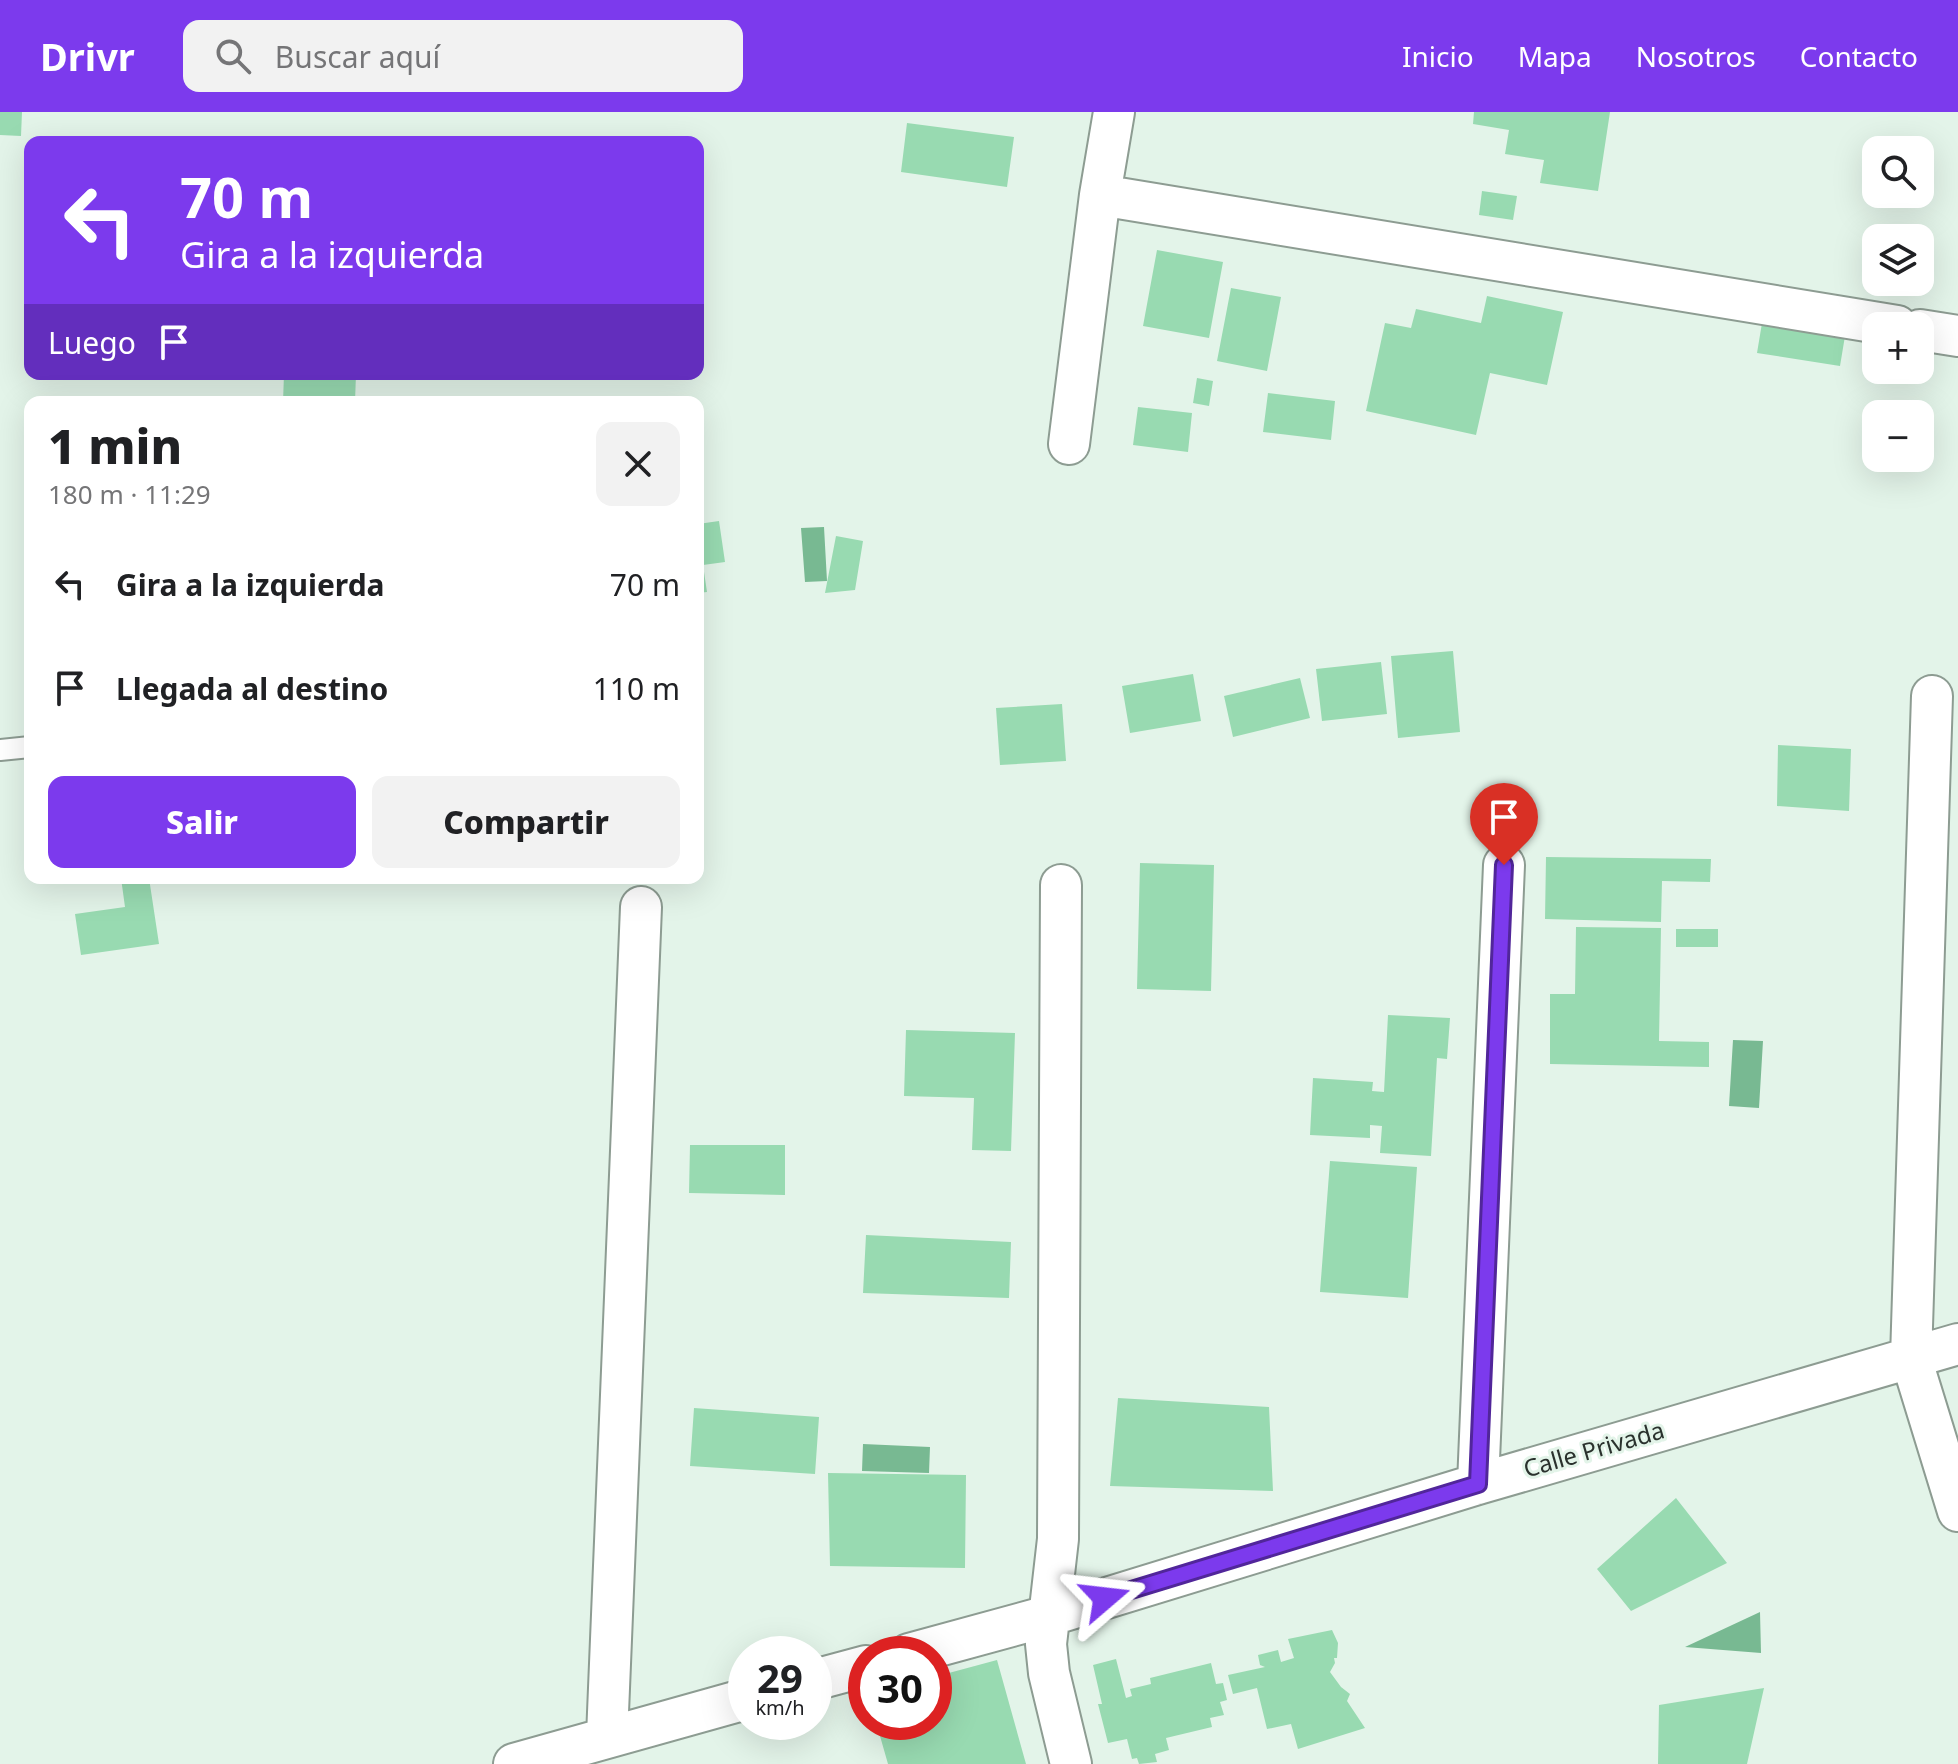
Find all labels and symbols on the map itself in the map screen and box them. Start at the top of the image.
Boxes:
pin [1470,783,1538,865]
street label: Calle Privada [1519,1413,1668,1484]
position arrow [1063,1556,1147,1640]
speed limit sign: 30 [848,1636,952,1740]

